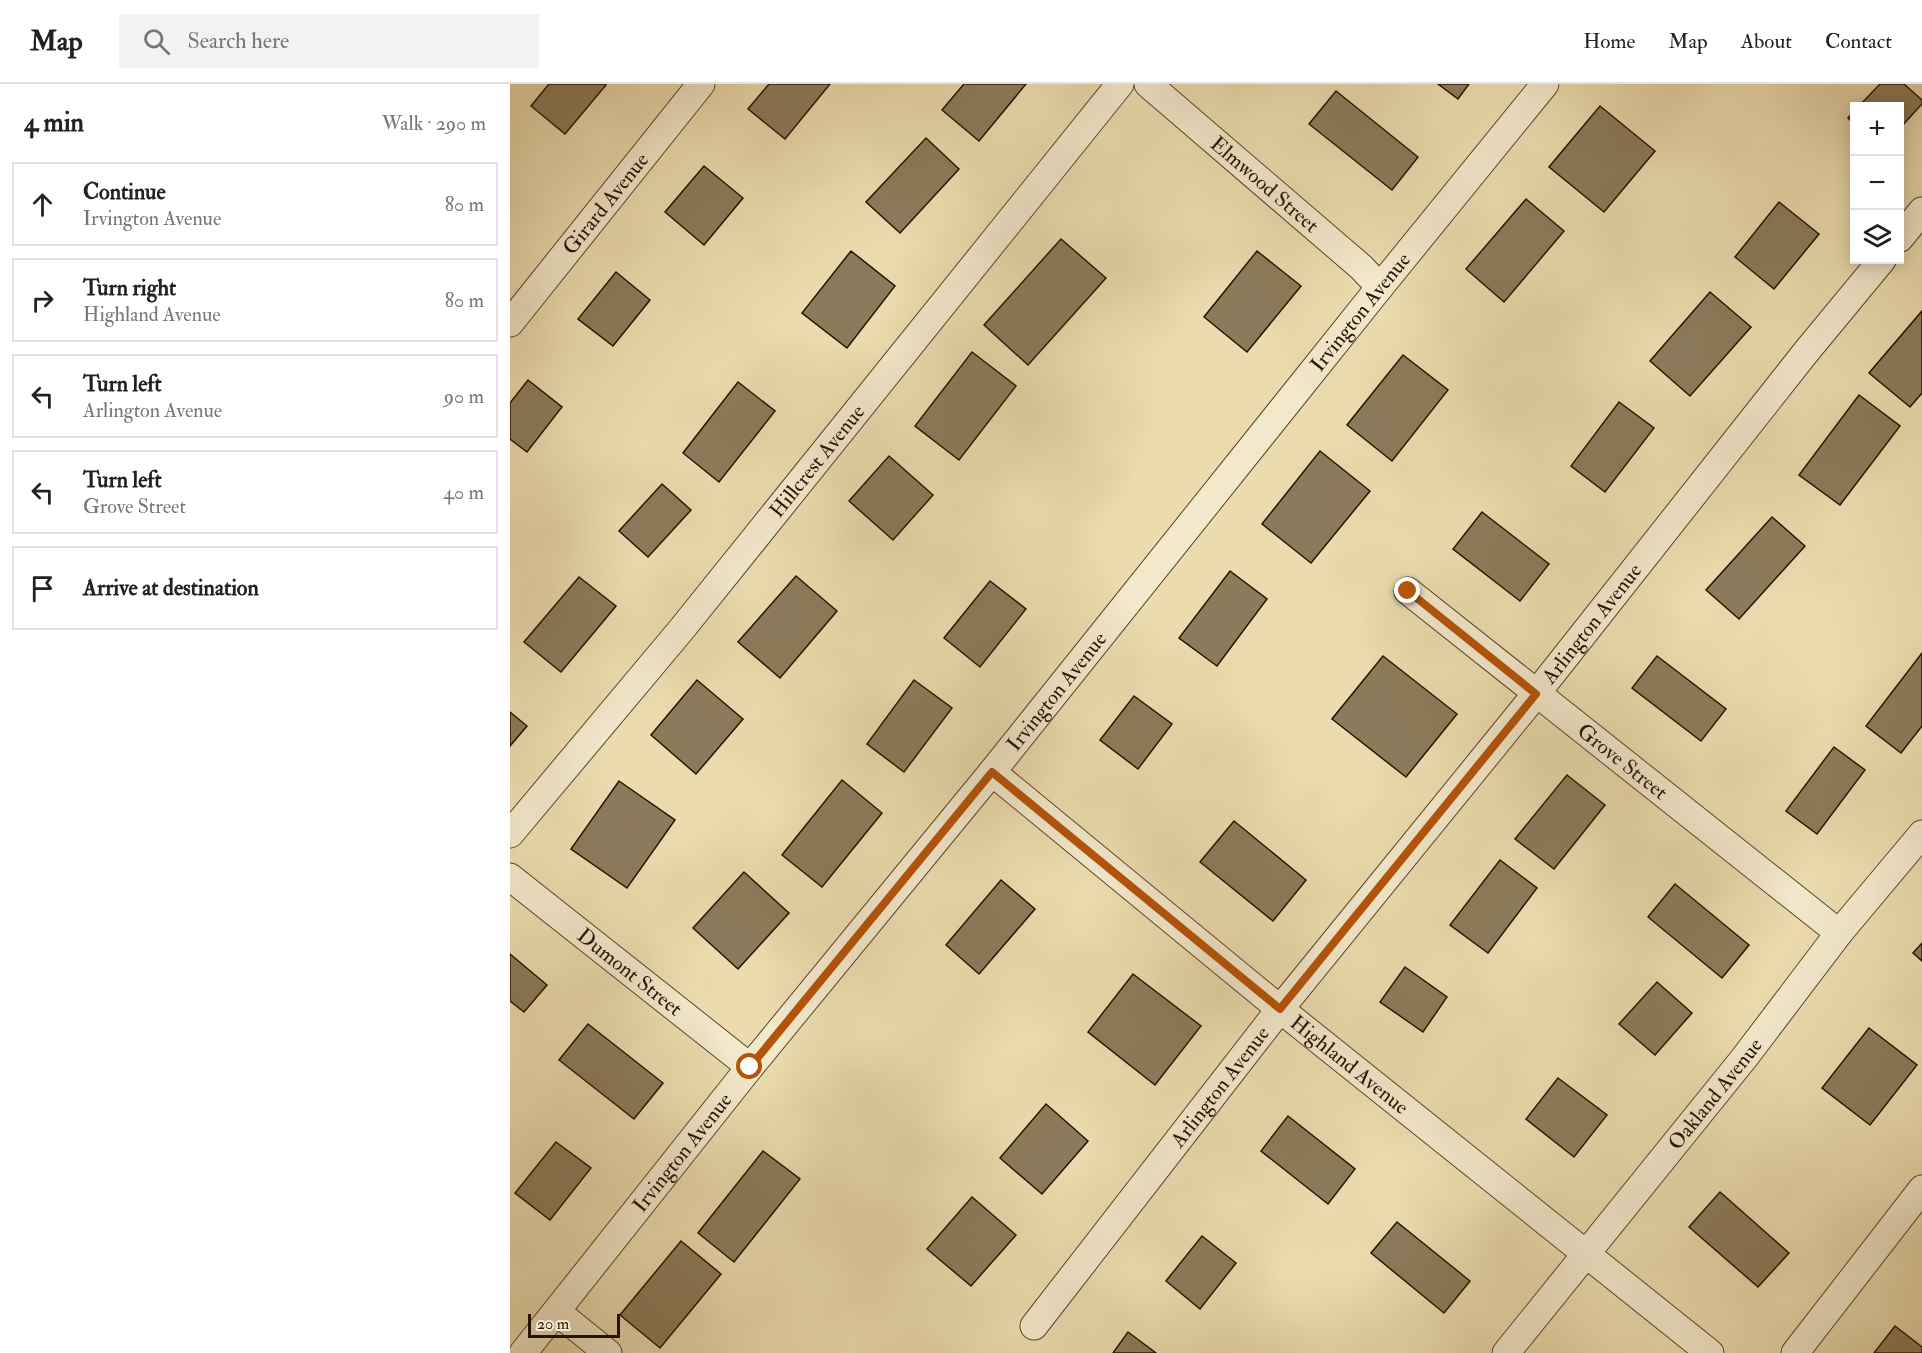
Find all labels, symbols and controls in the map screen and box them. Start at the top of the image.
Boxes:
search box [119,14,539,68]
text: Map [30,24,83,59]
icon: search [140,25,173,58]
text: Search here [188,27,289,55]
text: Home [1583,28,1635,55]
text: Map [1668,28,1708,55]
text: About [1741,28,1792,55]
text: Contact [1825,28,1892,55]
map controls [1850,102,1904,264]
button: + [1850,102,1904,156]
text: 4 min [24,107,84,139]
text: Walk · 290 m [382,111,486,136]
street label: Elmwood Street [1204,131,1325,239]
street label: Girard Avenue [557,147,655,260]
button: − [1850,156,1904,210]
text: Continue [83,178,166,206]
icon: ahead [26,188,59,221]
text: 80 m [445,192,484,217]
text: Irvington Avenue [83,206,221,231]
button: layers [1850,210,1904,264]
street label: Irvington Avenue [1305,247,1417,377]
text: Turn right [83,274,176,302]
icon: right [26,284,59,317]
text: 80 m [445,288,484,313]
text: Highland Avenue [83,302,221,327]
text: Turn left [83,370,162,398]
icon: left [26,380,59,413]
text: 90 m [444,384,484,409]
text: Arlington Avenue [83,398,222,423]
street label: Hillcrest Avenue [764,399,871,523]
text: Turn left [83,466,162,494]
icon: left [26,476,59,509]
text: 40 m [443,480,484,505]
text: Grove Street [83,494,186,519]
street label: Arlington Avenue [1536,558,1648,690]
icon: arrive [26,572,59,605]
text: Arrive at destination [83,574,259,602]
route end [1394,577,1420,603]
street label: Irvington Avenue [1001,626,1113,757]
street label: Grove Street [1572,718,1673,806]
street label: Dumont Street [572,922,688,1022]
street label: Highland Avenue [1284,1009,1414,1121]
street label: Arlington Avenue [1164,1021,1276,1154]
street label: Oakland Avenue [1662,1033,1769,1156]
route start [736,1053,762,1079]
street label: Irvington Avenue [627,1087,738,1218]
scale bar [528,1311,620,1338]
text: 20 m [537,1314,569,1334]

